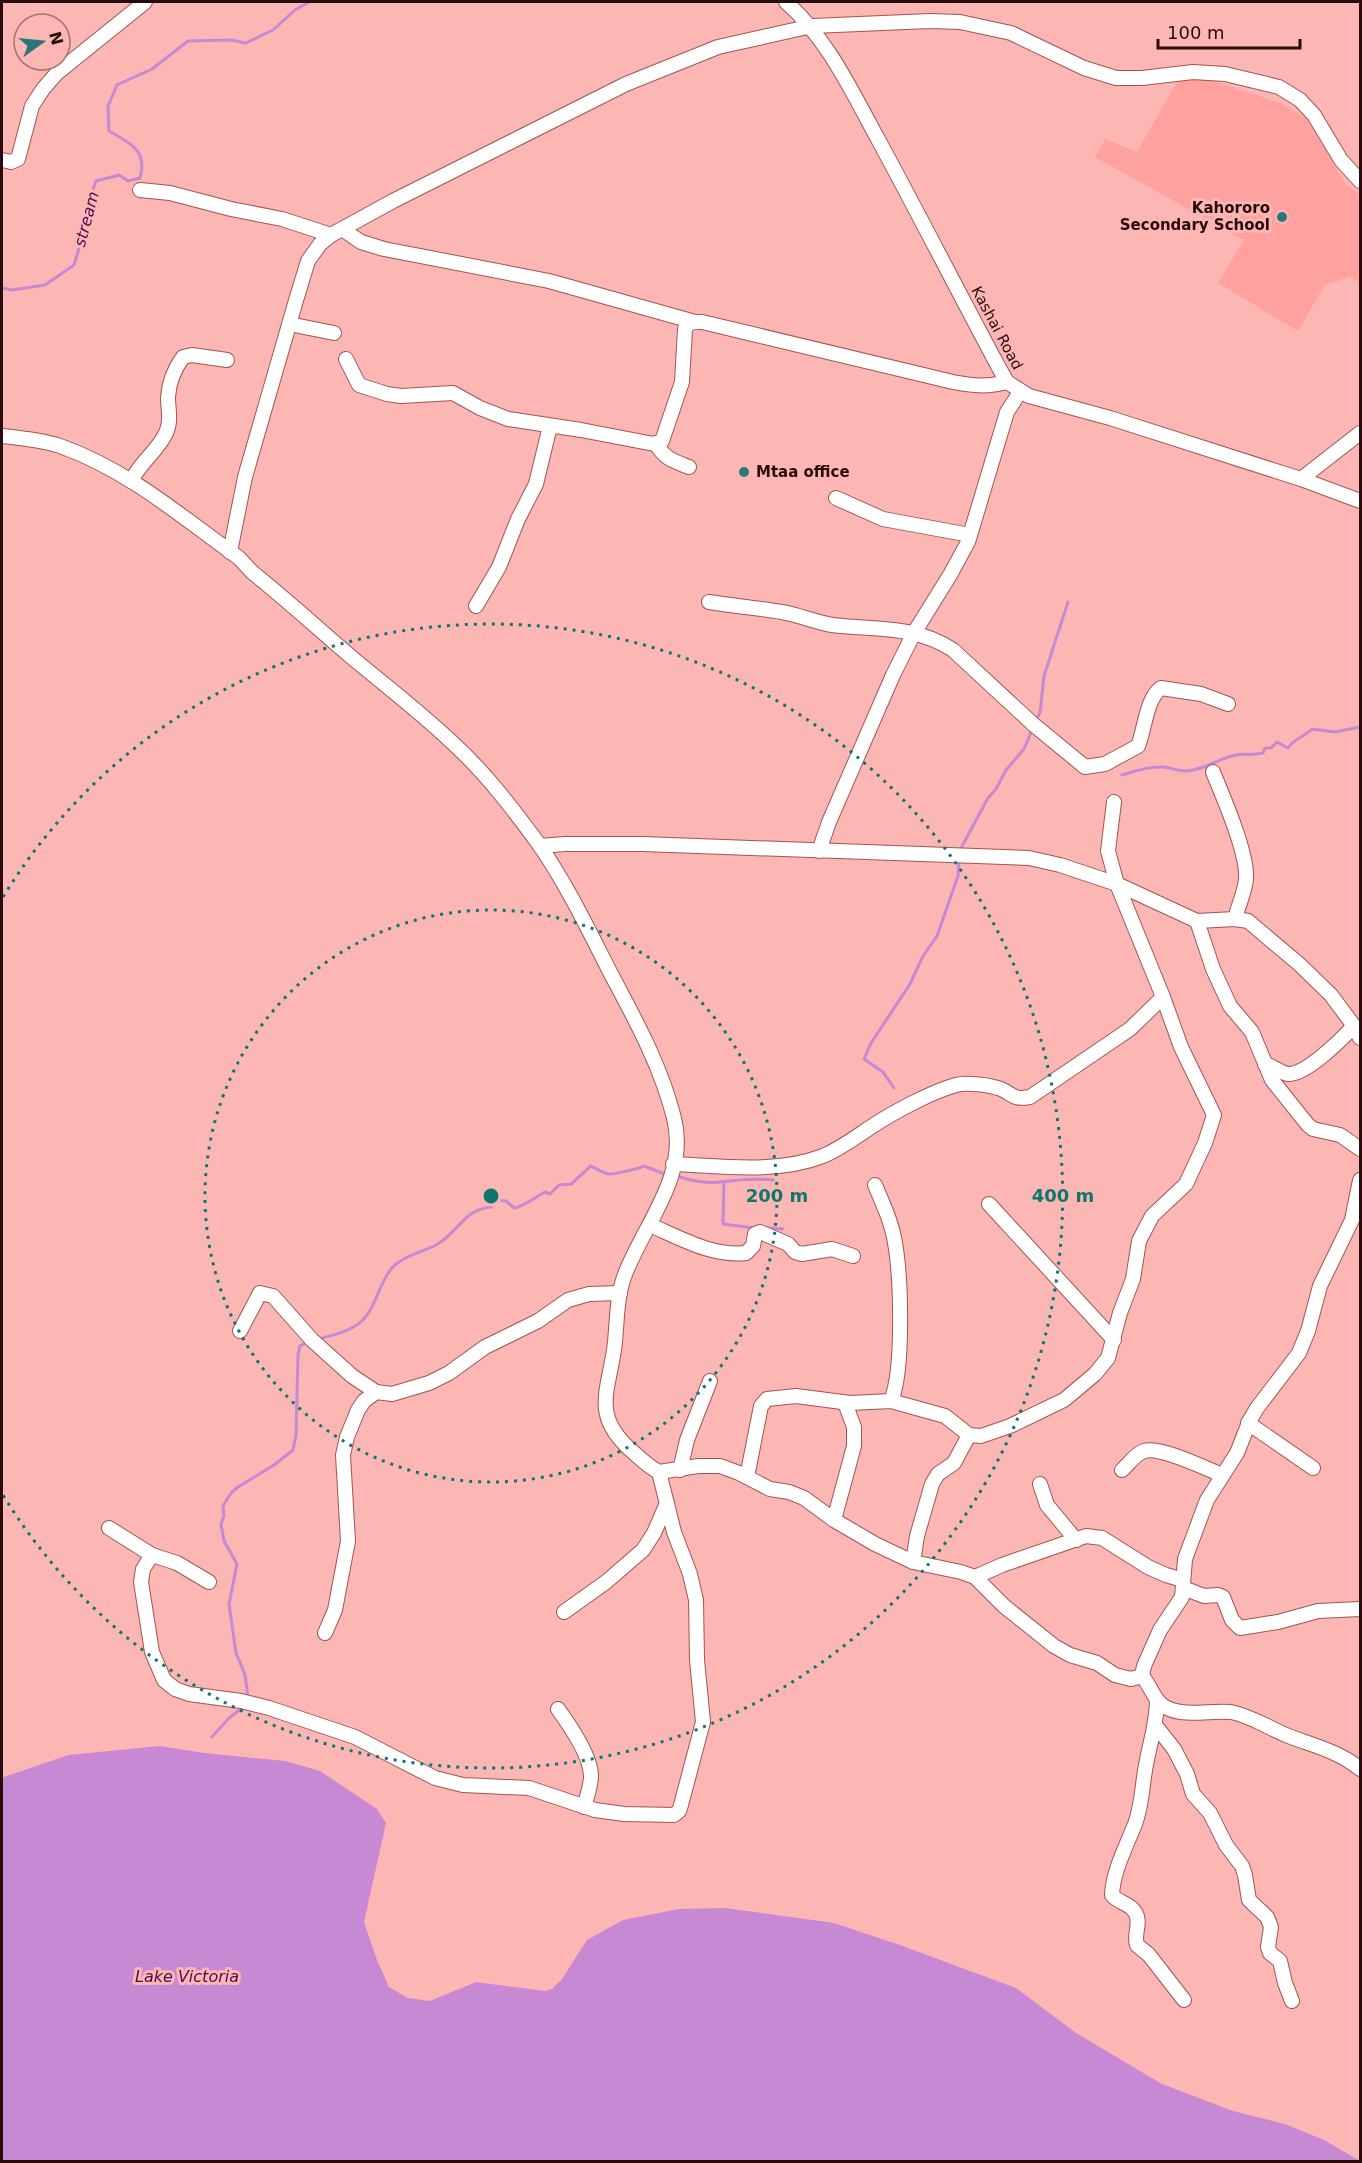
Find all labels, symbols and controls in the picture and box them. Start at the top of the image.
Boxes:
north arrow [12,12,72,72]
scale bar [1158,12,1300,50]
text: 100 m [1167,22,1225,43]
text: N [45,29,67,47]
water label: stream [70,189,103,249]
place label: Kahororo Secondary School [1120,199,1270,234]
marker: Kahororo Secondary School [1275,210,1289,224]
street label: Kashai Road [967,283,1027,373]
place label: Mtaa office [756,463,850,481]
marker: Mtaa office [737,465,751,479]
text: 200 m [746,1185,808,1206]
text: 400 m [1032,1185,1094,1206]
centre of rings [481,1186,501,1206]
water label: Lake Victoria [135,1967,239,1986]

